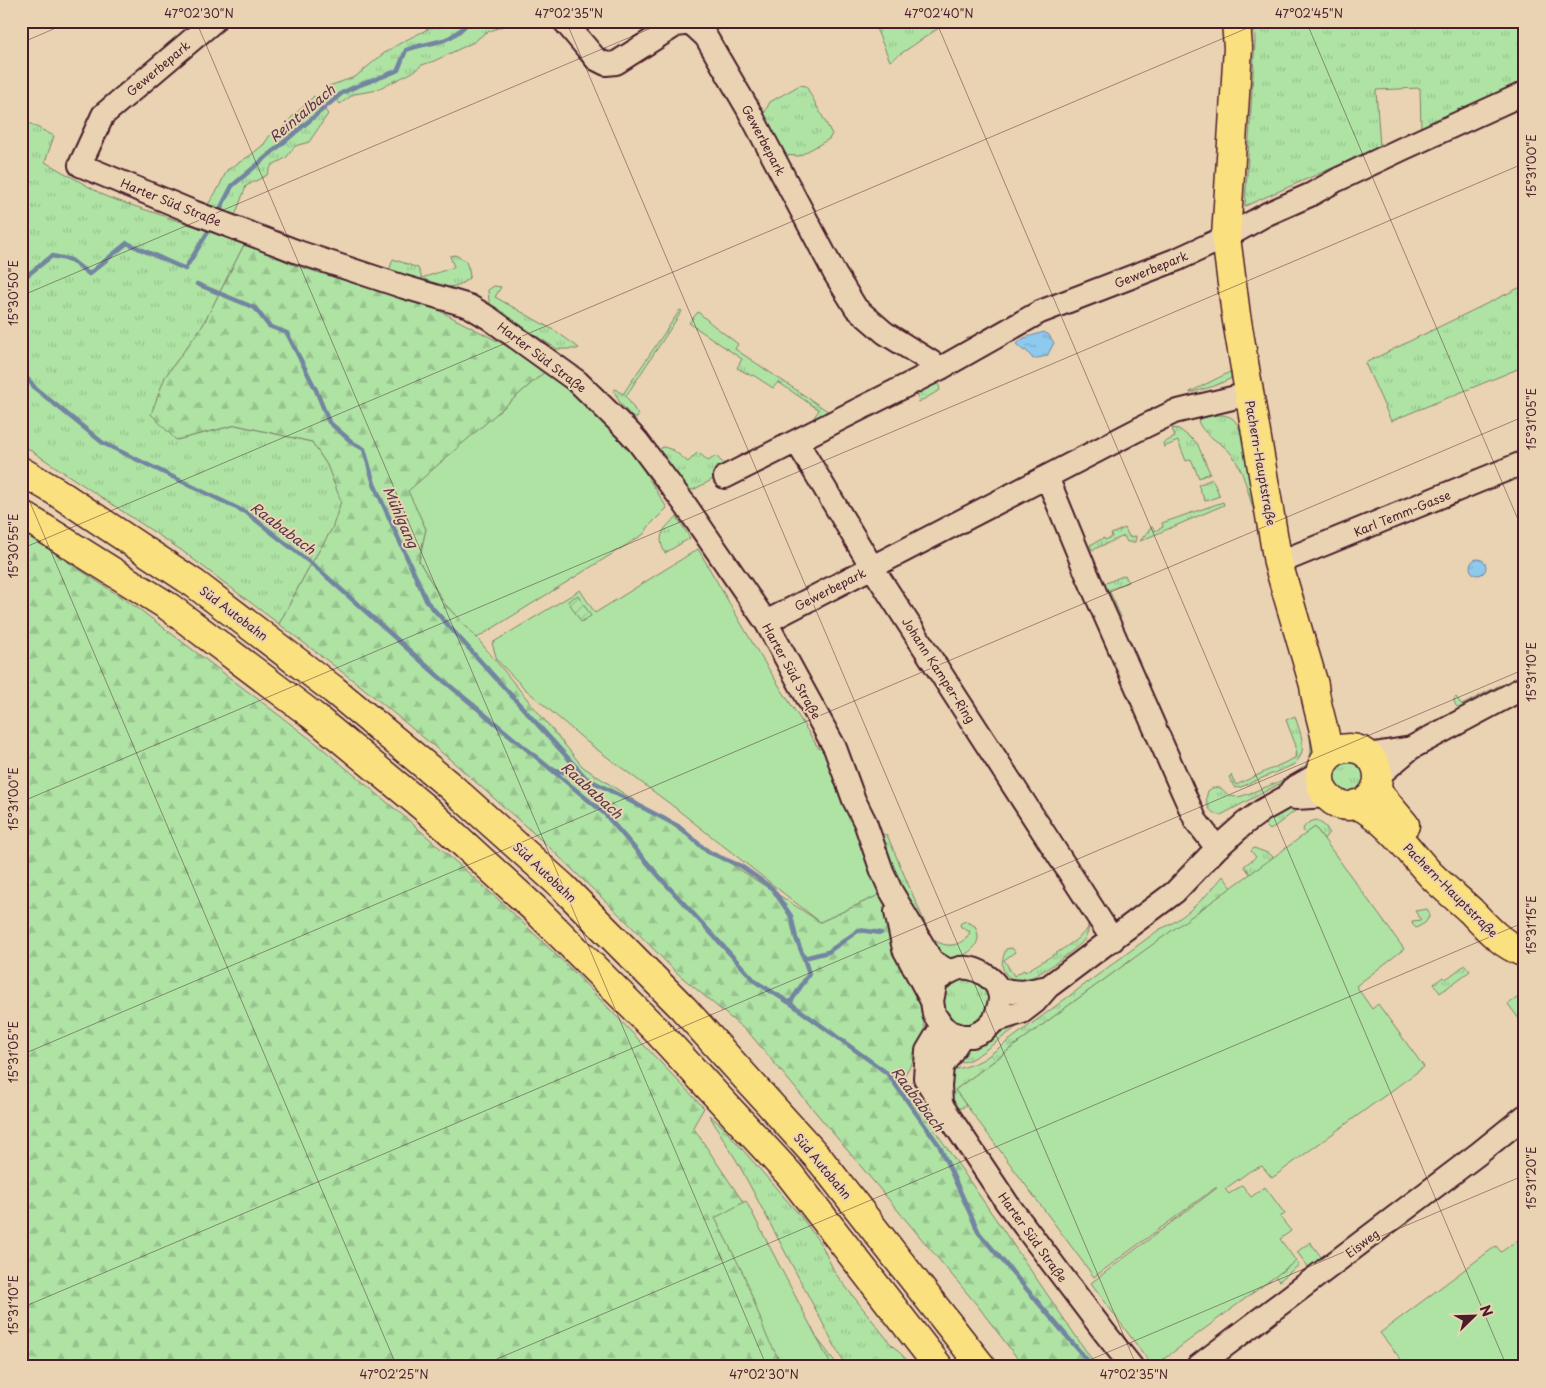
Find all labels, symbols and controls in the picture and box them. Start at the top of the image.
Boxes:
text: 47°02'30"N [164,4,234,22]
text: 47°02'35"N [535,4,603,22]
text: 47°02'40"N [904,4,974,22]
text: 47°02'45"N [1275,4,1343,22]
street label: Gewerbepark [122,36,194,100]
water label: Reintalbach [265,79,340,147]
street label: Gewerbepark [738,101,790,179]
text: 15°31'00"E [1522,134,1540,198]
street label: Harter Süd Straße [118,174,224,230]
street label: Gewerbepark [1111,246,1191,292]
text: 15°30'50"E [4,260,22,326]
street label: Harter Süd Straße [494,318,590,396]
text: 15°31'05"E [1522,388,1540,450]
street label: Pachern-Hauptstraße [1241,399,1281,527]
water label: Mühlgang [378,483,424,552]
street label: Karl Temm-Gasse [1351,485,1453,541]
water label: Raababach [246,497,320,560]
text: 15°30'55"E [4,513,22,579]
street label: Gewerbepark [791,563,869,615]
street label: Süd Autobahn [196,581,272,645]
street label: Johann Kamper-Ring [898,614,980,726]
street label: Harter Süd Straße [758,620,826,722]
text: 15°31'10"E [1522,642,1540,702]
water label: Raababach [557,757,628,824]
text: 15°31'00"E [4,767,22,831]
street label: Süd Autobahn [509,838,581,906]
street label: Pachern-Hauptstraße [1400,839,1502,941]
text: 15°31'15"E [1522,895,1540,955]
text: 15°31'05"E [4,1021,22,1083]
water label: Raababach [887,1062,950,1136]
street label: Süd Autobahn [790,1129,856,1203]
text: 15°31'20"E [1522,1146,1540,1210]
street label: Harter Süd Straße [994,1188,1072,1286]
street label: Eisweg [1341,1224,1383,1262]
text: 15°31'10"E [4,1275,22,1335]
north arrow [1448,1290,1498,1340]
text: N [1475,1302,1498,1320]
text: 47°02'25"N [359,1365,429,1383]
text: 47°02'30"N [729,1365,799,1383]
text: 47°02'35"N [1100,1365,1168,1383]

